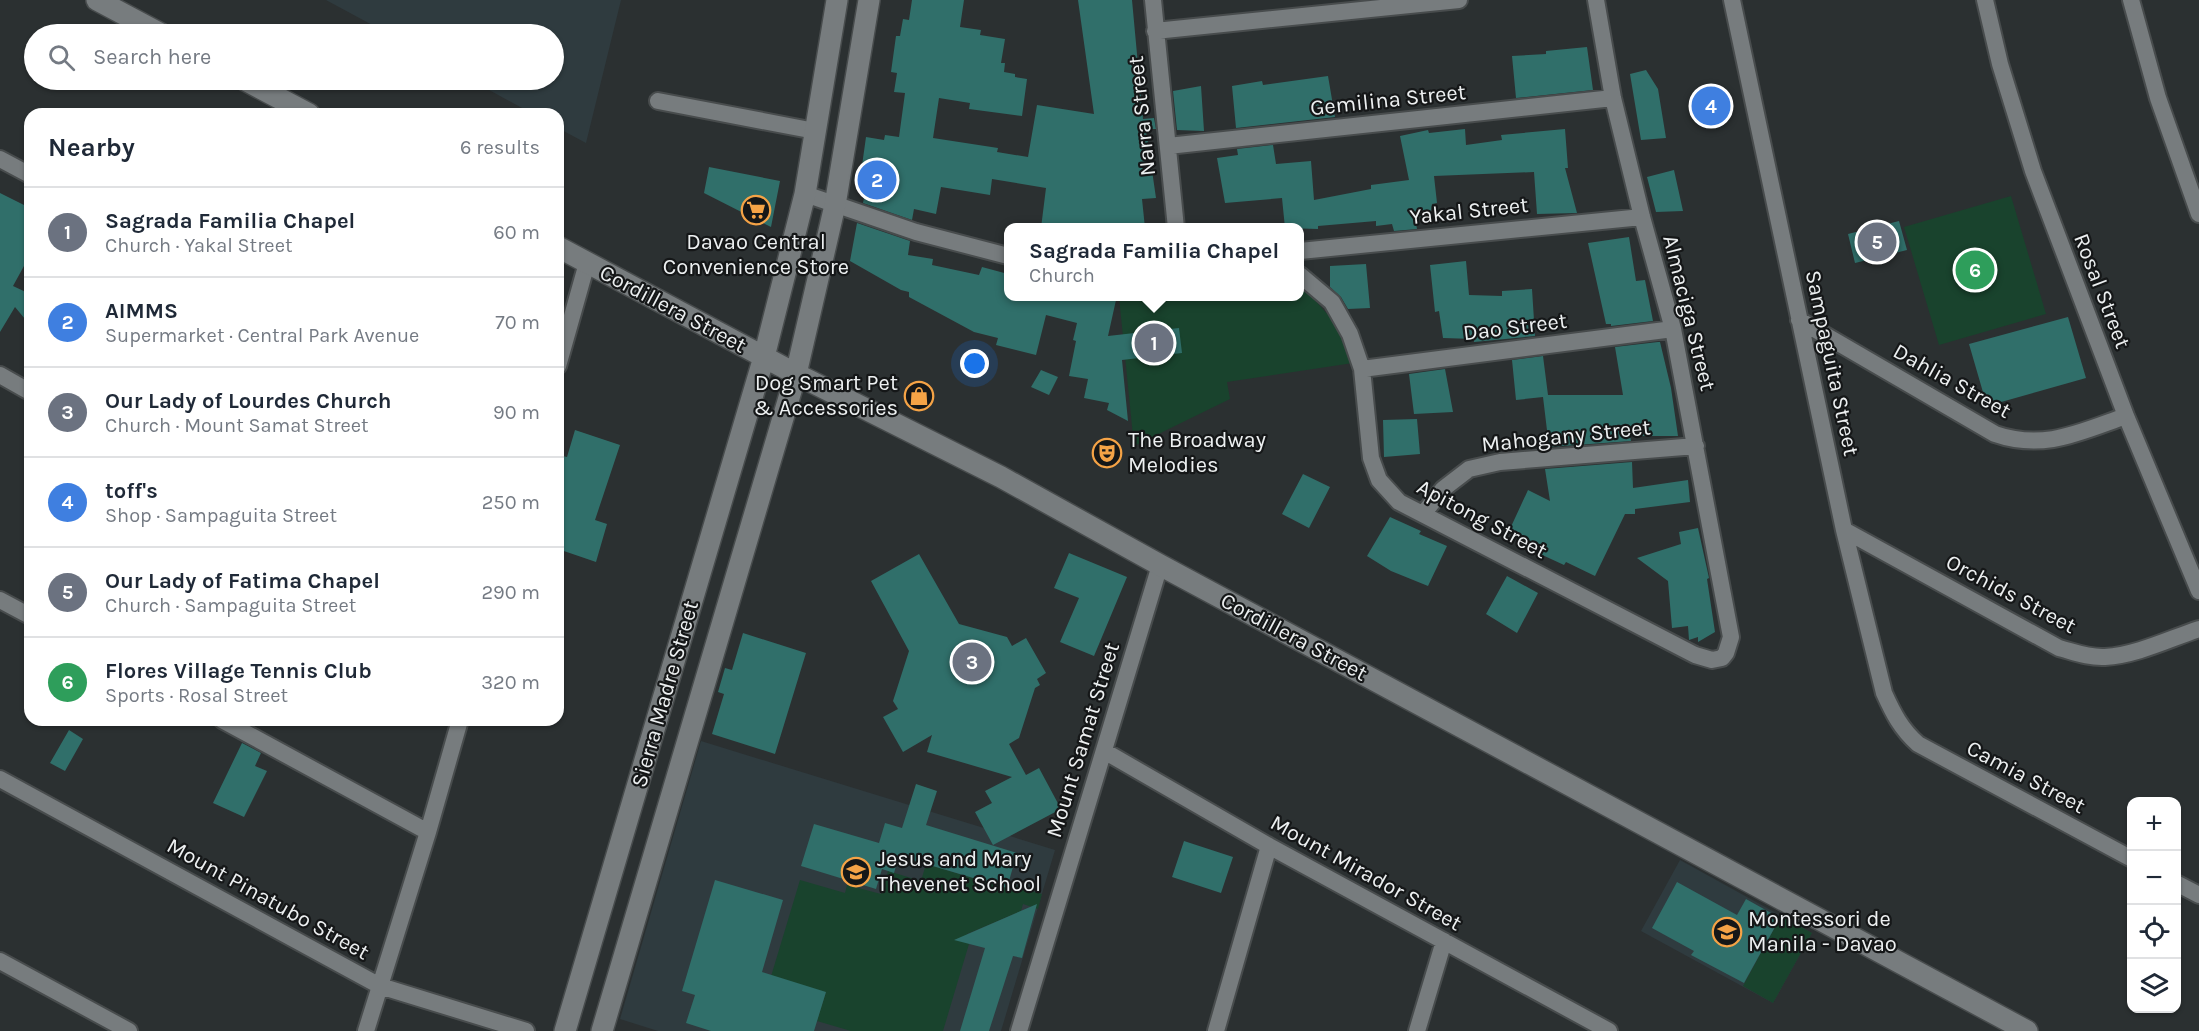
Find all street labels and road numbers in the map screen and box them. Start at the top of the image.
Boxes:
street label: Narra Street [1123,55,1161,177]
street label: Gemilina Street [1309,79,1467,121]
street label: Yakal Street [1408,192,1530,230]
street label: Rosal Street [2068,230,2136,352]
street label: Almaciga Street [1657,232,1721,394]
street label: Cordillera Street [595,259,751,359]
street label: Sampaguita Street [1800,268,1864,458]
street label: Dao Street [1462,308,1568,346]
street label: Dahlia Street [1889,338,2015,424]
street label: Mahogany Street [1480,414,1652,458]
street label: Apitong Street [1412,474,1552,564]
street label: Orchids Street [1942,549,2080,639]
street label: Cordillera Street [1216,587,1372,687]
street label: Sierra Madre Street [626,598,704,790]
street label: Mount Samat Street [1041,639,1125,841]
street label: Camia Street [1962,735,2090,819]
street label: Mount Mirador Street [1266,810,1466,936]
street label: Mount Pinatubo Street [162,833,374,965]

